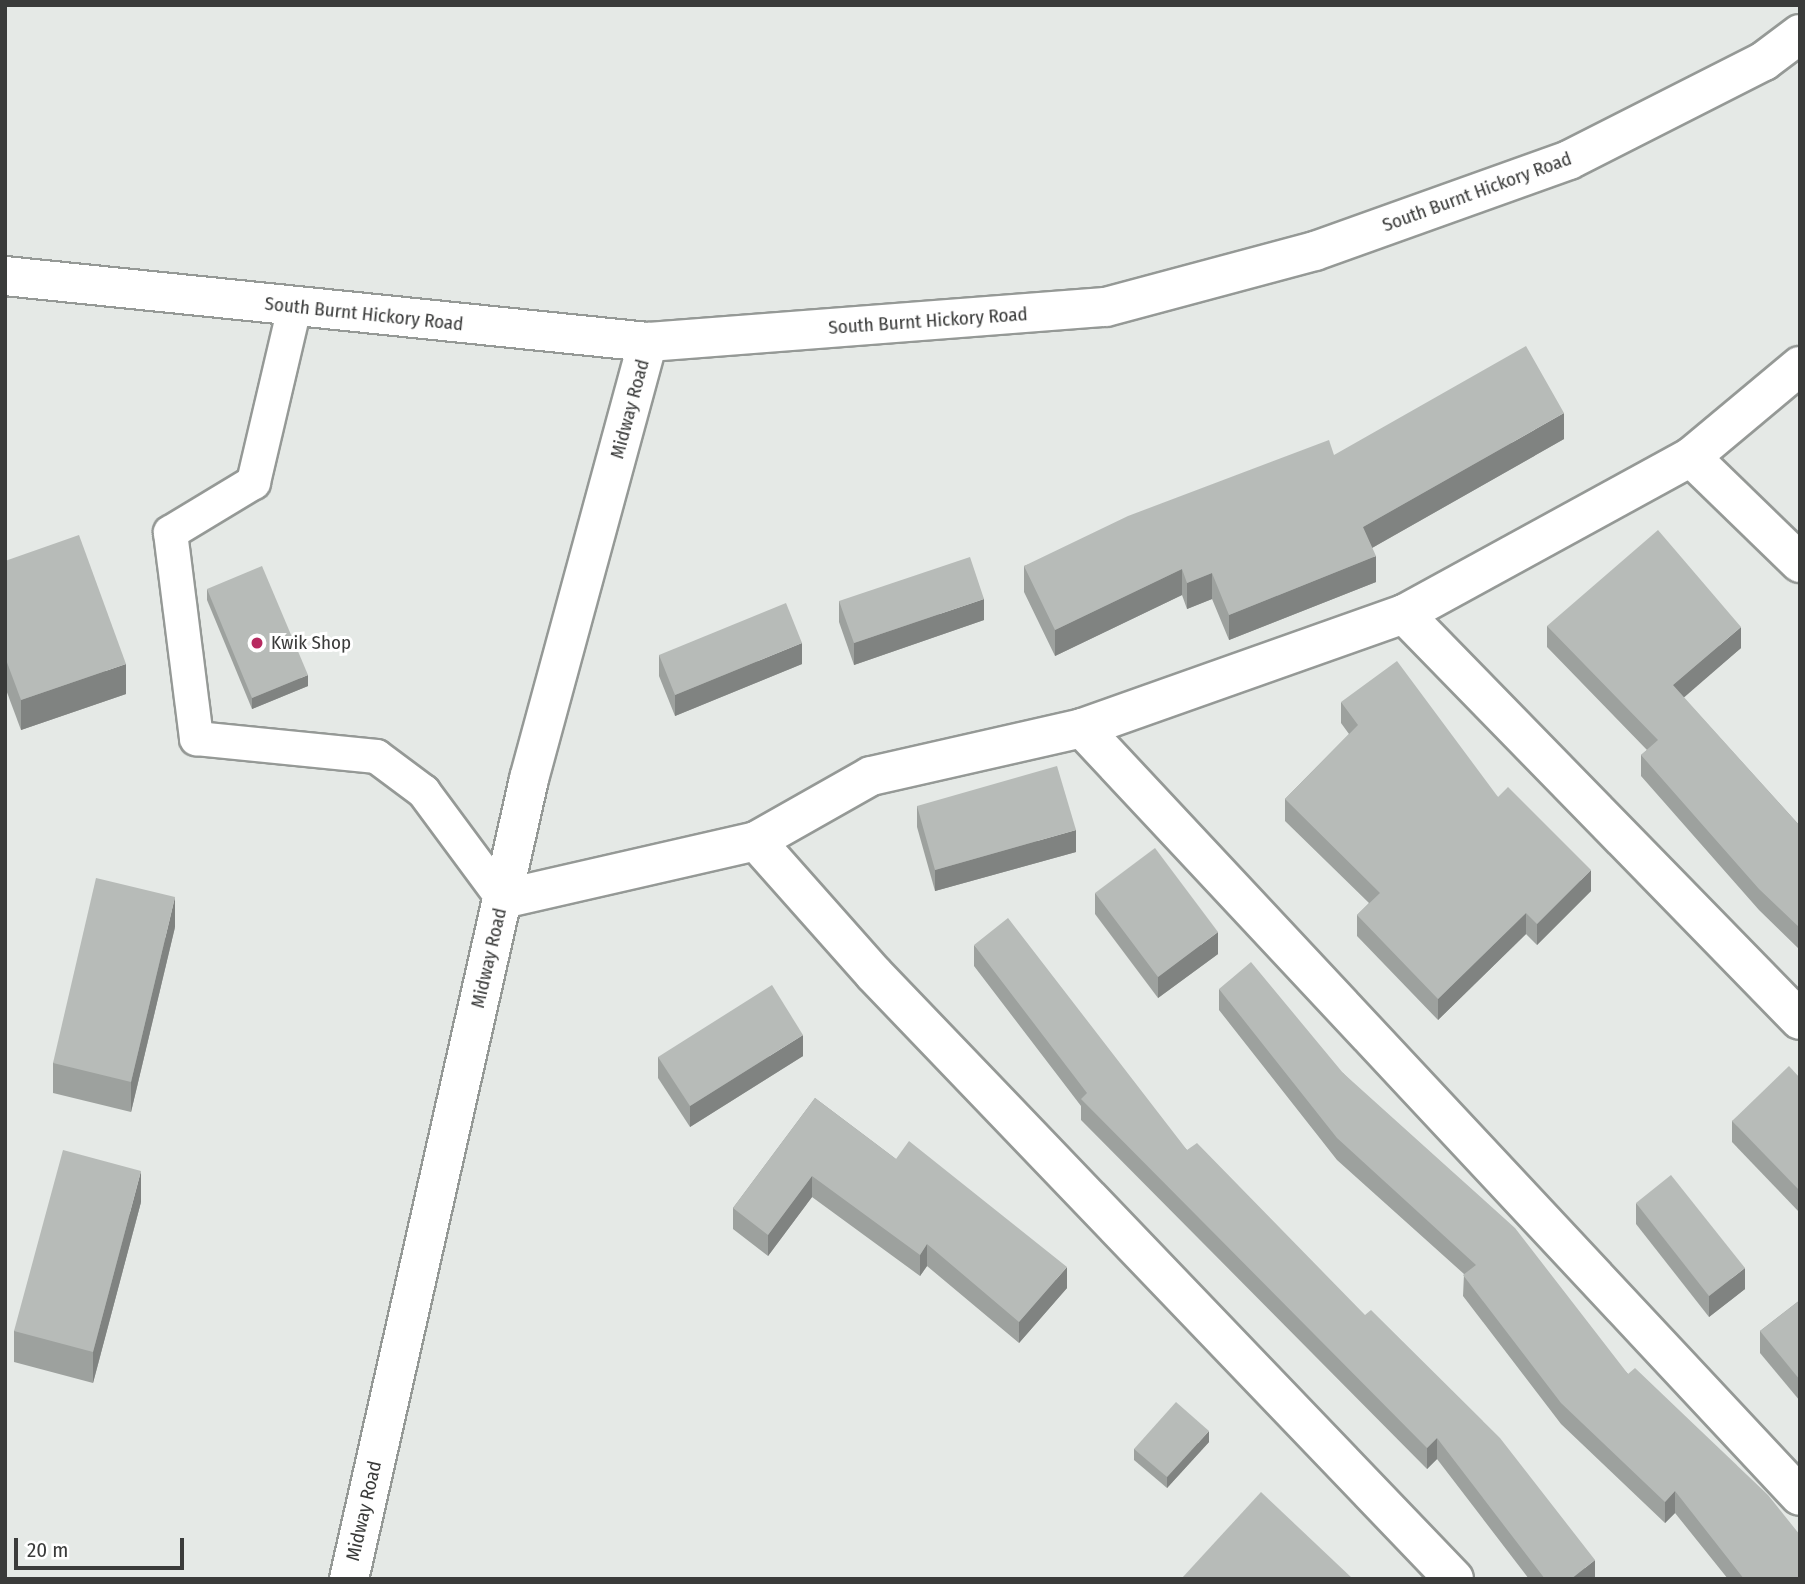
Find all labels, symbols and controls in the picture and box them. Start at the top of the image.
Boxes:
street label: South Burnt Hickory Road [1379,147,1575,237]
street label: South Burnt Hickory Road [263,292,465,336]
street label: South Burnt Hickory Road [828,303,1028,339]
street label: Midway Road [606,357,654,461]
place label: Kwik Shop [271,632,351,654]
marker: Kwik Shop [249,635,265,651]
street label: Midway Road [466,906,512,1010]
street label: Midway Road [341,1459,387,1563]
scale bar [18,1524,187,1568]
text: 20 m [27,1537,68,1563]

